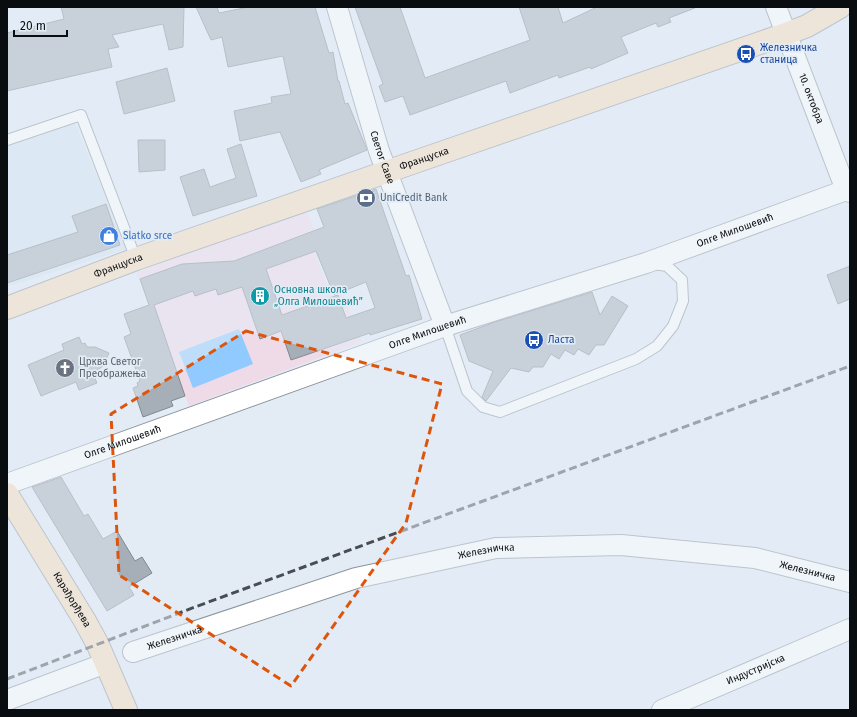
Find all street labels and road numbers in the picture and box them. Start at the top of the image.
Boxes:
street label: 10. октобра [796,72,826,126]
street label: Светог Саве [367,129,397,186]
street label: Француска [398,145,450,173]
street label: Олге Милошевић [695,211,775,250]
street label: Француска [92,251,144,280]
street label: Олге Милошевић [387,314,468,352]
street label: Олге Милошевић [83,423,163,462]
street label: Железничка [457,542,515,562]
street label: Железничка [778,558,837,584]
street label: Карађорђева [50,570,93,629]
street label: Железничка [146,623,204,653]
street label: Индустријска [725,652,787,688]

